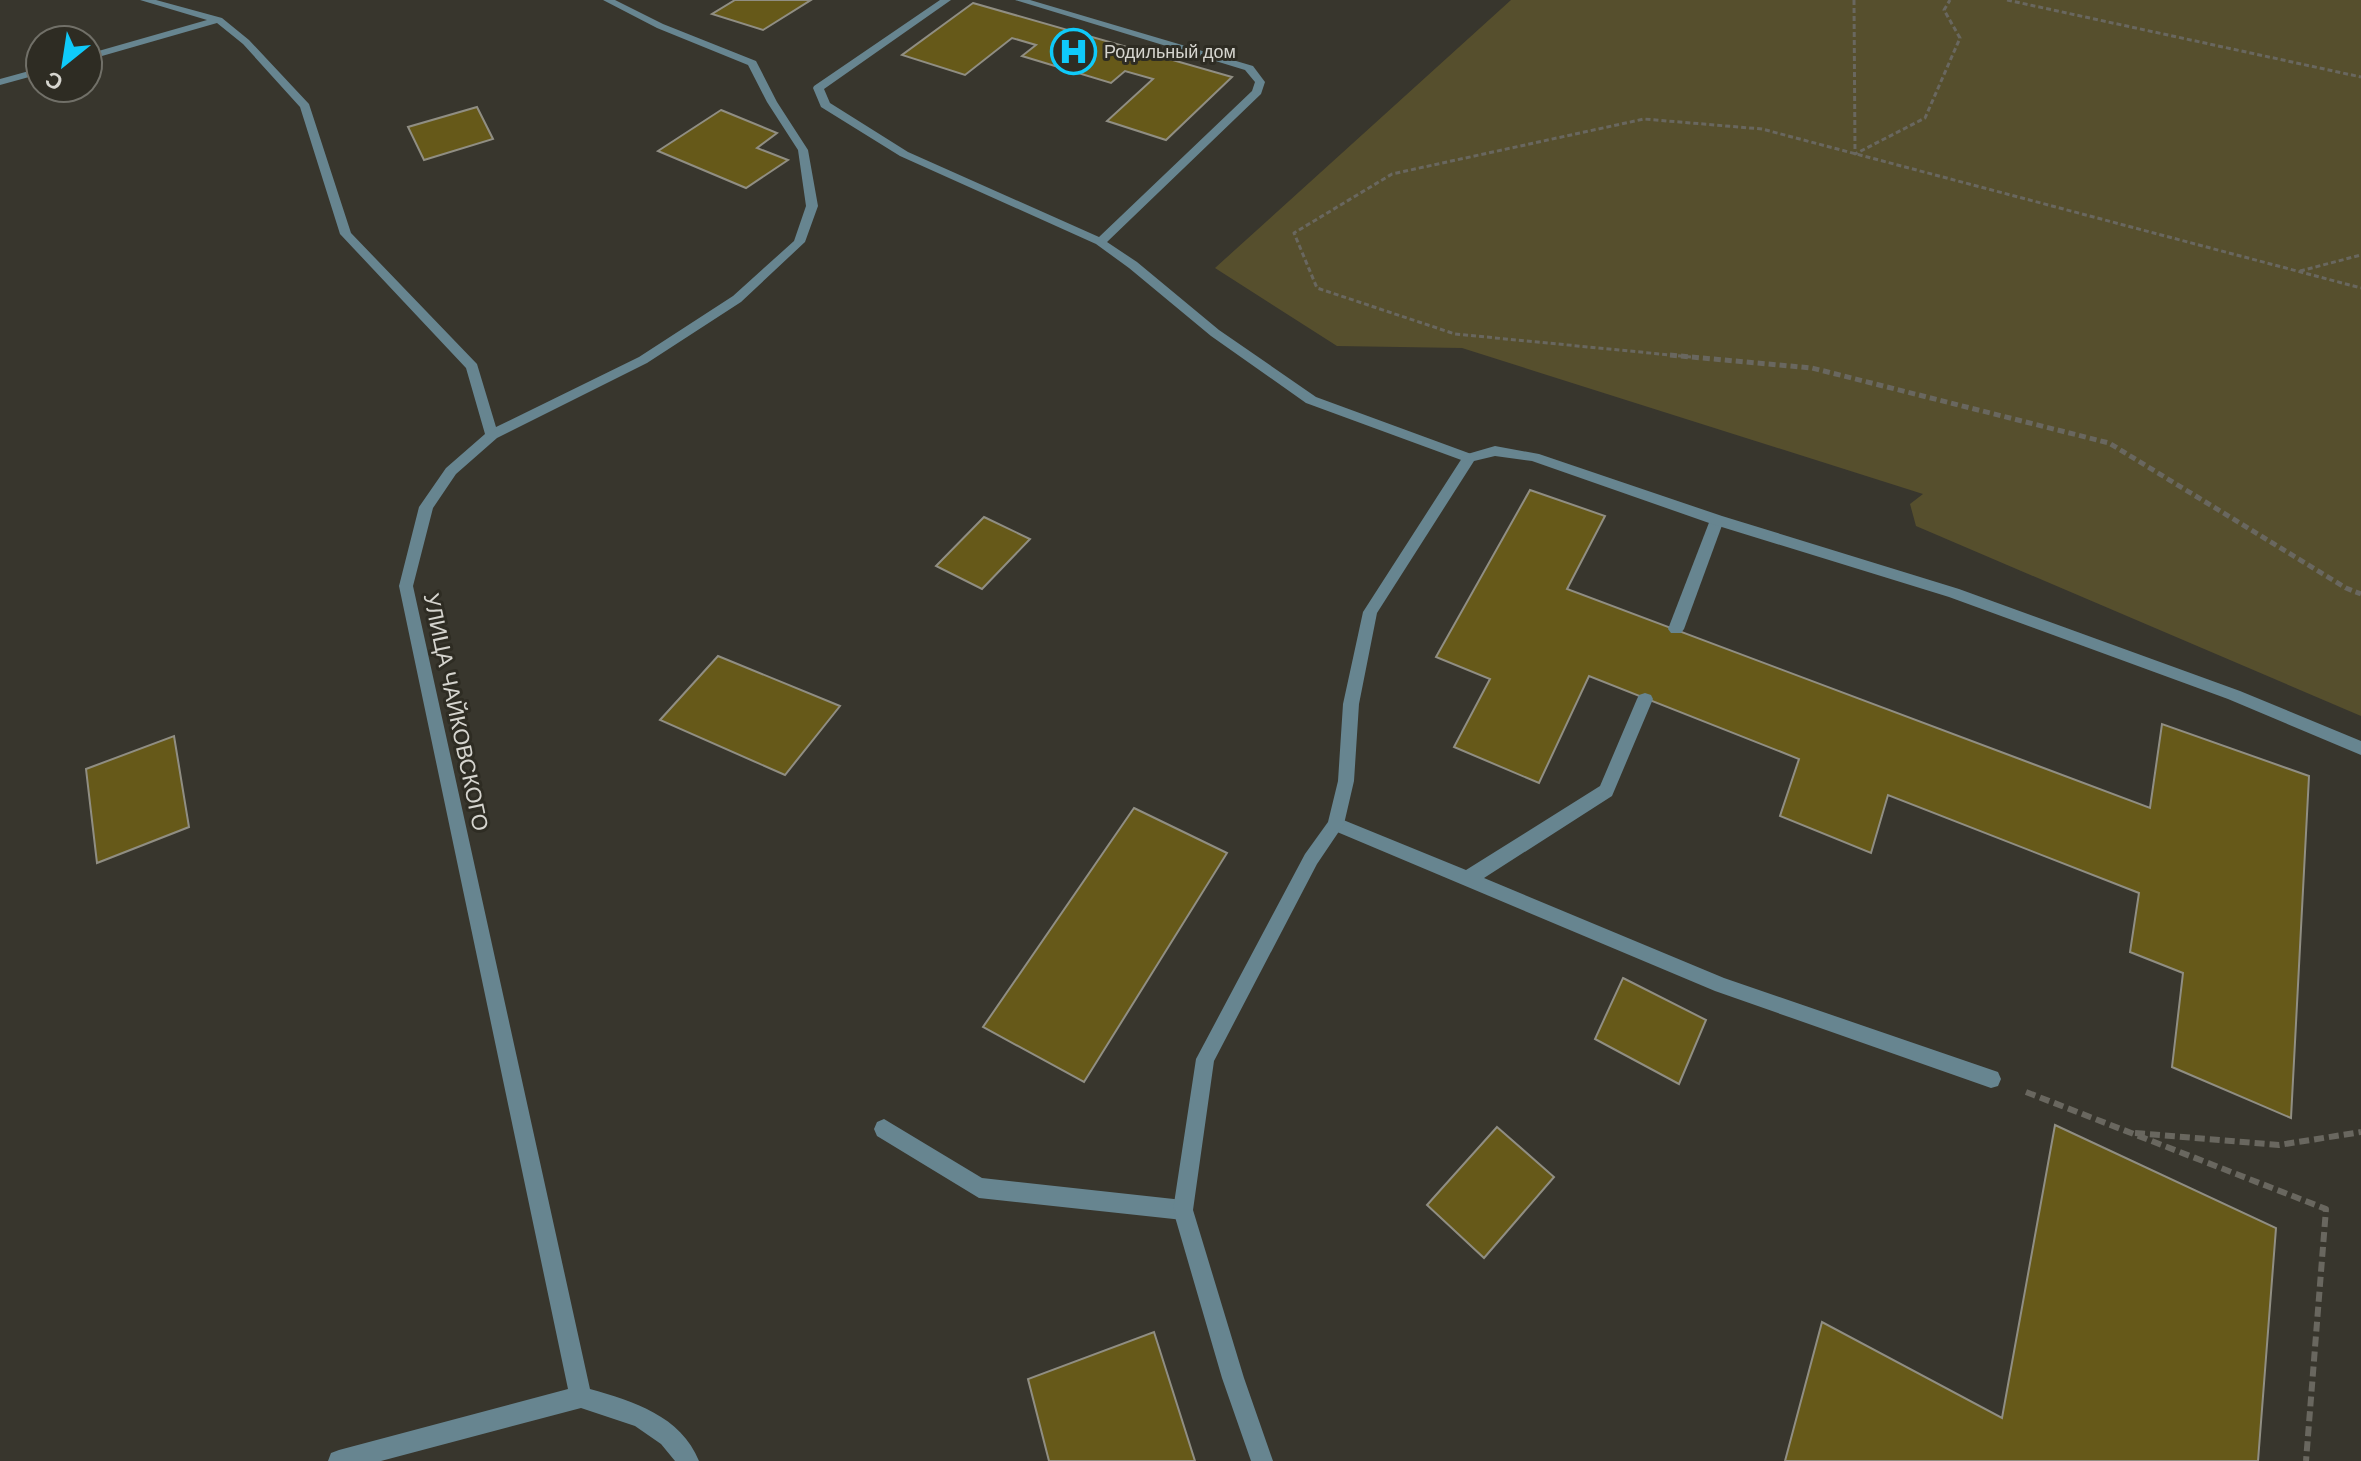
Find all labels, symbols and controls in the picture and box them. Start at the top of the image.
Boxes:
north arrow [24,24,104,104]
hospital icon: Родильный дом [1049,28,1097,76]
place label: Родильный дом [1104,40,1236,64]
text: С [40,64,68,97]
street label: УЛИЦА ЧАЙКОВСКОГО [417,590,495,834]

